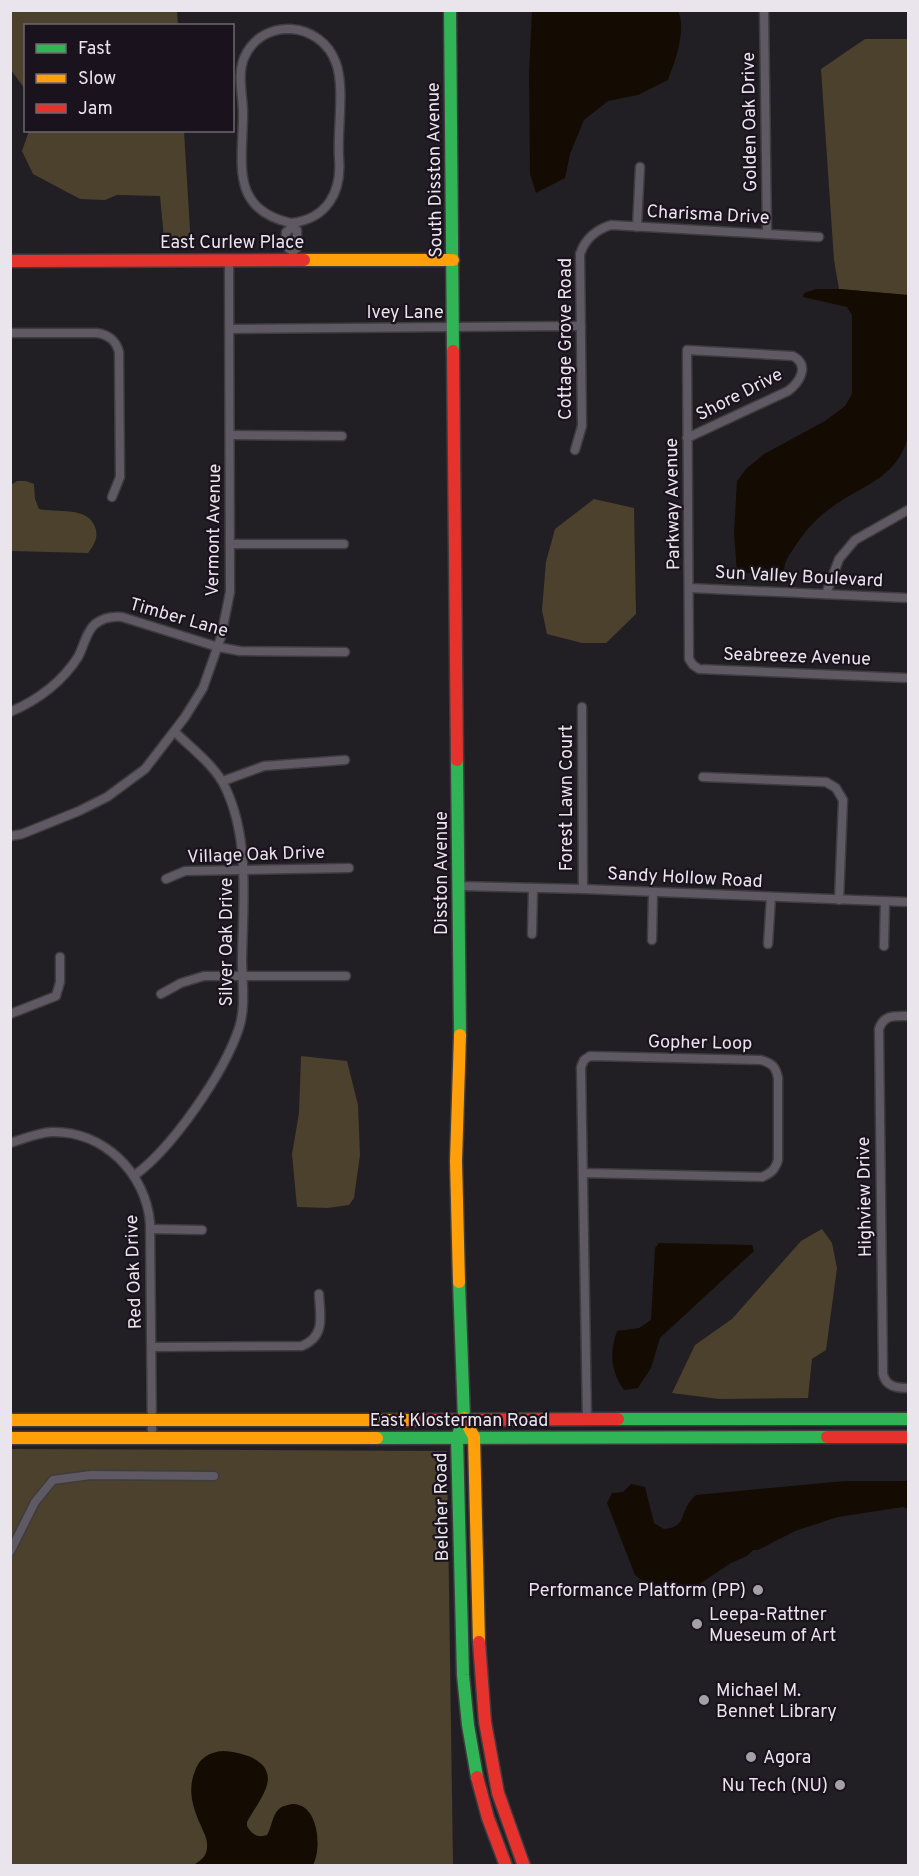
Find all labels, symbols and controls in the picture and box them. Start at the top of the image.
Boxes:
legend [24,24,234,132]
text: Fast [78,38,111,61]
street label: Golden Oak Drive [738,52,763,192]
text: Slow [78,68,116,91]
street label: South Disston Avenue [422,82,449,258]
text: Jam [78,98,113,121]
street label: Charisma Drive [646,201,770,230]
street label: East Curlew Place [160,232,304,255]
street label: Cottage Grove Road [555,258,578,420]
street label: Ivey Lane [366,302,444,325]
street label: Shore Drive [692,364,787,427]
street label: Parkway Avenue [661,438,686,570]
street label: Vermont Avenue [202,464,227,597]
street label: Sun Valley Boulevard [714,562,884,593]
street label: Timber Lane [127,593,231,644]
street label: Seabreeze Avenue [723,643,871,672]
street label: Forest Lawn Court [556,725,579,871]
street label: Disston Avenue [431,811,454,935]
street label: Village Oak Drive [187,842,325,869]
street label: Sandy Hollow Road [607,863,763,894]
street label: Silver Oak Drive [216,877,239,1007]
street label: Gopher Loop [648,1031,752,1056]
street label: Highview Drive [853,1137,878,1257]
street label: Red Oak Drive [121,1214,148,1330]
street label: East Klosterman Road [370,1410,548,1433]
street label: Belcher Road [430,1453,455,1561]
place label: Performance Platform (PP) [528,1580,746,1603]
marker: Performance Platform (PP) [751,1583,765,1597]
place label: Leepa-Rattner Mueseum of Art [709,1604,836,1648]
marker: Leepa-Rattner Mueseum of Art [690,1617,704,1631]
place label: Michael M. Bennet Library [716,1680,837,1724]
marker: Michael M. Bennet Library [697,1693,711,1707]
place label: Agora [763,1747,811,1770]
marker: Agora [744,1750,758,1764]
place label: Nu Tech (NU) [722,1775,828,1798]
marker: Nu Tech (NU) [833,1778,847,1792]

